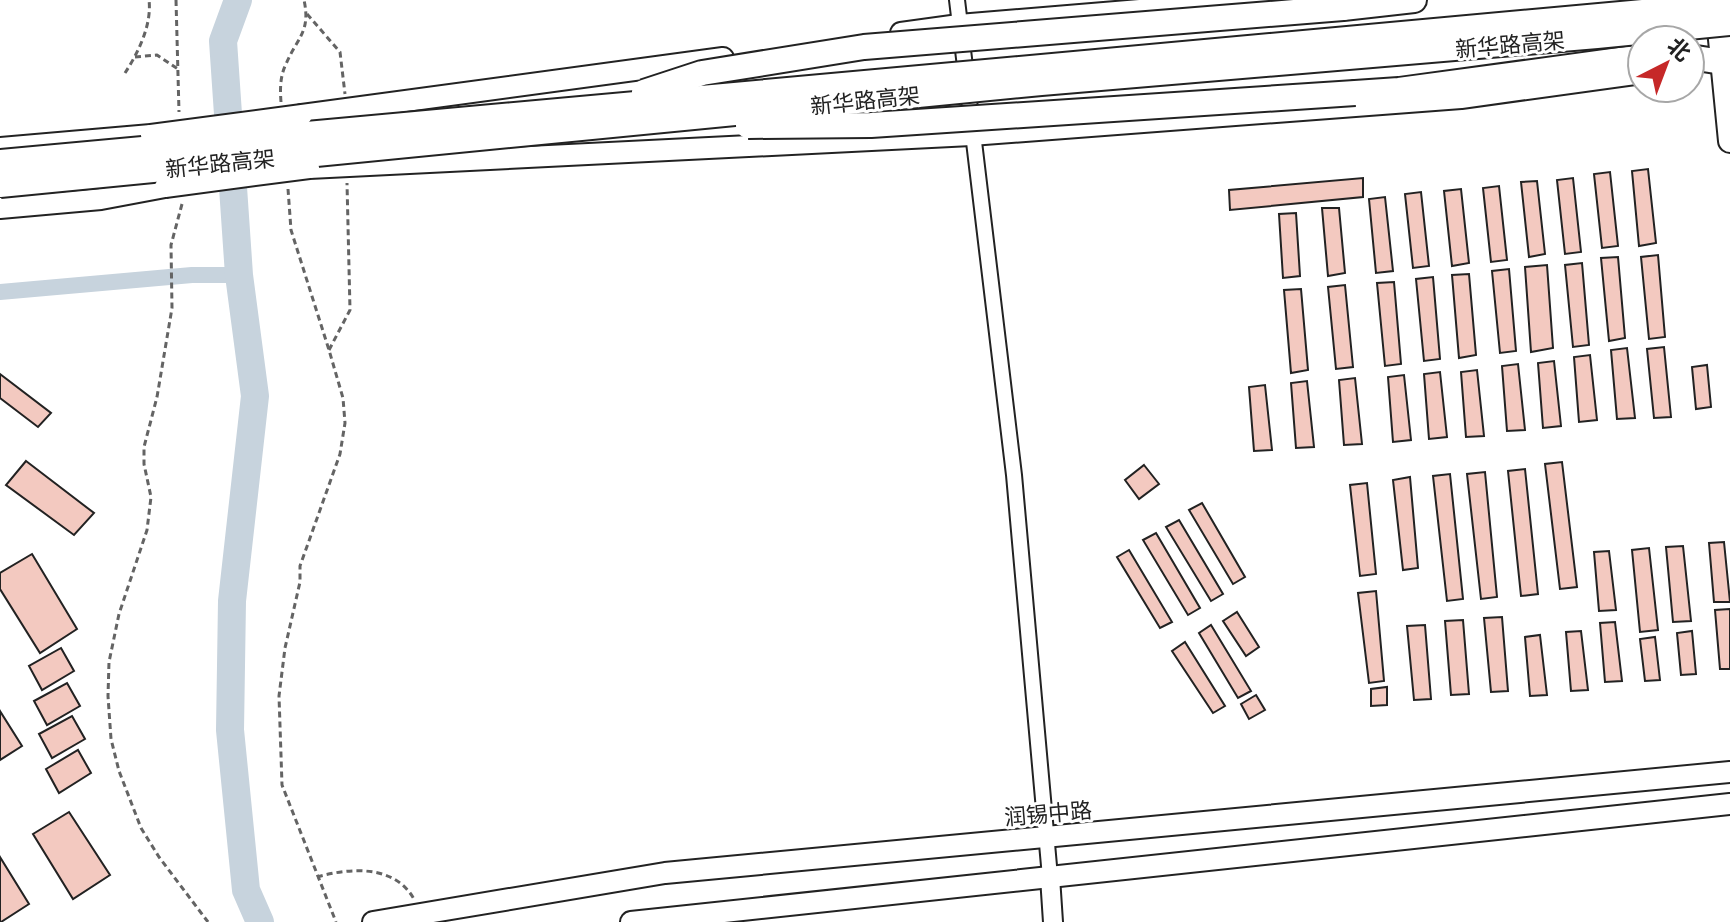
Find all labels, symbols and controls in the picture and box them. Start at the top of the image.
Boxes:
north arrow [1626,24,1706,104]
street label: 新华路高架 [1454,26,1566,62]
text: 北 [1663,31,1697,66]
street label: 新华路高架 [809,81,921,119]
street label: 新华路高架 [164,144,276,182]
street label: 润锡中路 [1003,796,1093,830]

